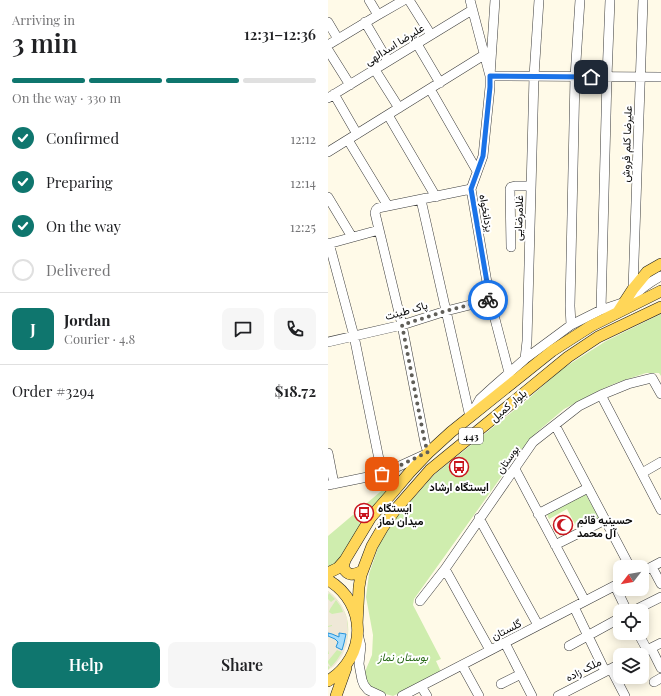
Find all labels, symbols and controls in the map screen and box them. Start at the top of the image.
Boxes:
text: Arriving in [12,11,75,28]
street label: علیرضا اسدالهی [361,20,427,68]
text: 12:31–12:36 [244,24,316,44]
text: 3 min [12,25,78,60]
pin [574,60,608,94]
icon: home [580,66,602,88]
text: On the way · 330 m [12,89,121,106]
street label: علیرضا کلم فروش [617,105,636,183]
icon: check [12,127,34,149]
text: Confirmed [46,128,119,148]
text: 12:12 [290,130,316,147]
icon: check [12,171,34,193]
text: Preparing [46,172,113,192]
text: 12:14 [290,174,316,191]
street label: یزدانخواه [476,193,498,233]
street label: غلامرضایی [510,195,526,241]
icon: check [12,215,34,237]
text: On the way [46,216,121,236]
text: 12:25 [290,218,316,235]
text: Delivered [46,260,111,280]
courier [468,280,508,320]
icon: bike [477,289,499,311]
street label: پاک طینت [383,297,429,324]
button: chat [222,308,264,350]
button: phone [274,308,316,350]
text: Jordan [64,310,110,330]
text: J [30,319,36,339]
text: Courier · 4.8 [64,330,135,347]
text: Order #3294 [12,381,94,401]
text: $18.72 [275,381,316,401]
street label: بلوار کمیل [486,385,530,425]
road number: 443 [459,428,483,444]
street label: بوستان [492,442,522,476]
bus stop icon: ایستگاه ارشاد [448,456,470,478]
pin [365,457,399,491]
icon: bag [371,463,393,485]
place label: ایستگاه ارشاد [429,479,489,494]
place label: ایستگاه میدان نماز [377,500,424,528]
bus stop icon: ایستگاه میدان نماز [353,502,375,524]
place label: حسینیه قائم آل محمد [577,512,633,540]
mosque icon: حسینیه قائم آل محمد [552,514,574,536]
north arrow [613,560,649,596]
map controls [613,560,649,684]
button: locate [613,604,649,640]
street label: گلستان [488,615,524,643]
button: Help [12,642,160,688]
button: Share [168,642,316,688]
button: layers [613,648,649,684]
park label: بوستان نماز [377,649,429,664]
street label: ملک زاده [562,654,604,684]

